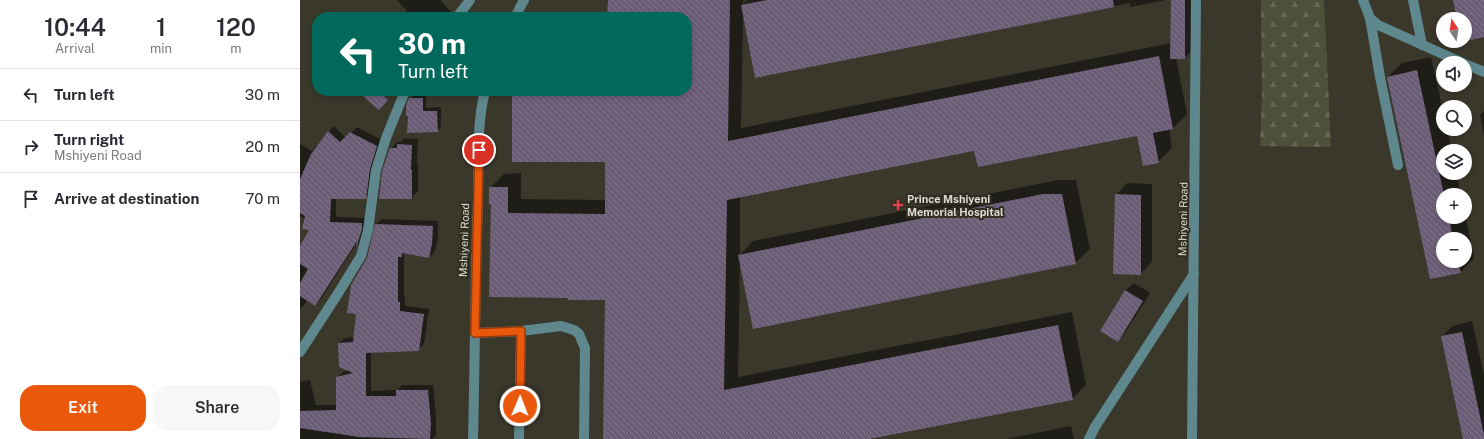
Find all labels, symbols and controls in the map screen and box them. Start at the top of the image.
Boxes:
north arrow [1436,12,1472,48]
map controls [1436,12,1472,268]
text: 10:44 [44,13,106,41]
text: 1 [156,13,166,41]
text: 120 [216,13,256,41]
text: 30 m [398,27,466,60]
icon: left [332,28,384,80]
text: Arrival [55,41,95,56]
text: min [150,41,172,56]
text: m [230,41,242,56]
button: sound [1436,56,1472,92]
text: Turn left [398,61,468,82]
icon: left [20,84,42,106]
text: Turn left [54,86,115,103]
text: 30 m [245,86,280,103]
button: search [1436,100,1472,136]
text: Turn right [54,131,124,148]
pin [462,133,496,167]
icon: right [20,136,42,158]
text: 20 m [245,138,280,155]
icon: arrive [468,139,490,161]
button: layers [1436,144,1472,180]
text: Mshiyeni Road [54,148,142,163]
street label: Mshiyeni Road [1176,182,1190,256]
icon: arrive [20,188,42,210]
button: + [1436,188,1472,224]
text: Arrive at destination [54,190,199,207]
text: 70 m [245,190,280,207]
place label: Prince Mshiyeni Memorial Hospital [907,193,1004,218]
marker: Prince Mshiyeni Memorial Hospital [892,199,904,211]
street label: Mshiyeni Road [457,203,471,277]
button: − [1436,232,1472,268]
button: Exit [20,385,146,431]
button: Share [154,385,280,431]
position arrow [499,385,541,427]

